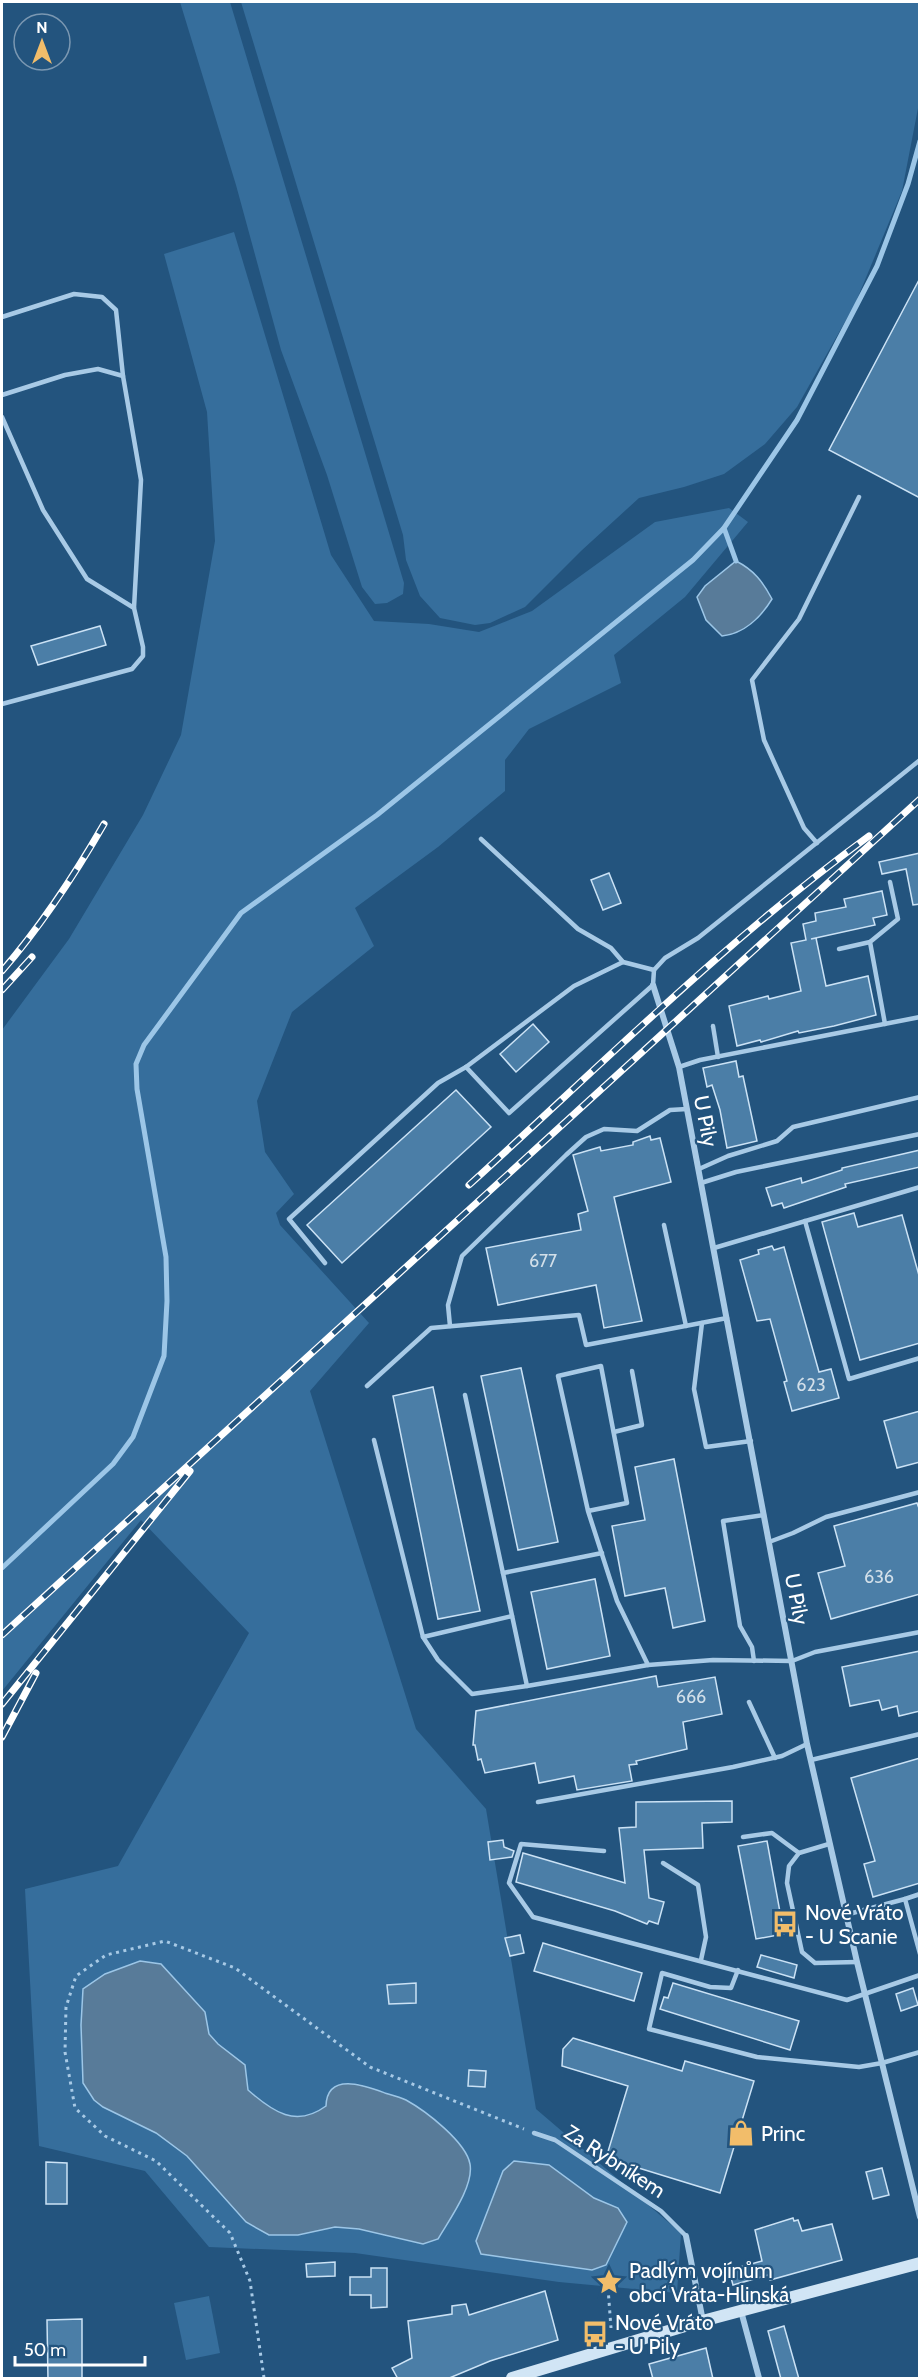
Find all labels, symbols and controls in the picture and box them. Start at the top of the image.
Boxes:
north arrow [12,12,72,72]
text: N [36,18,48,37]
street label: U Pily [689,1093,723,1149]
house number: 677 [529,1250,557,1272]
house number: 623 [796,1374,826,1396]
house number: 636 [864,1566,894,1588]
street label: U Pily [780,1571,814,1627]
house number: 666 [676,1686,706,1708]
place label: Nové Vráto - U Scanie [805,1900,903,1949]
bus stop icon: Nové Vráto - U Scanie [770,1909,800,1939]
shop icon: Princ [726,2118,756,2148]
street label: Za Rybníkem [560,2119,670,2203]
place label: Princ [761,2121,805,2146]
place label: Padlým vojínům obcí Vráta-Hlinská [629,2258,789,2307]
place icon: Padlým vojínům obcí Vráta-Hlinská [594,2267,624,2297]
place label: Nové Vráto - U Pily [615,2310,713,2359]
bus stop icon: Nové Vráto - U Pily [580,2319,610,2349]
scale bar [15,2329,146,2367]
text: 50 m [24,2339,66,2361]

